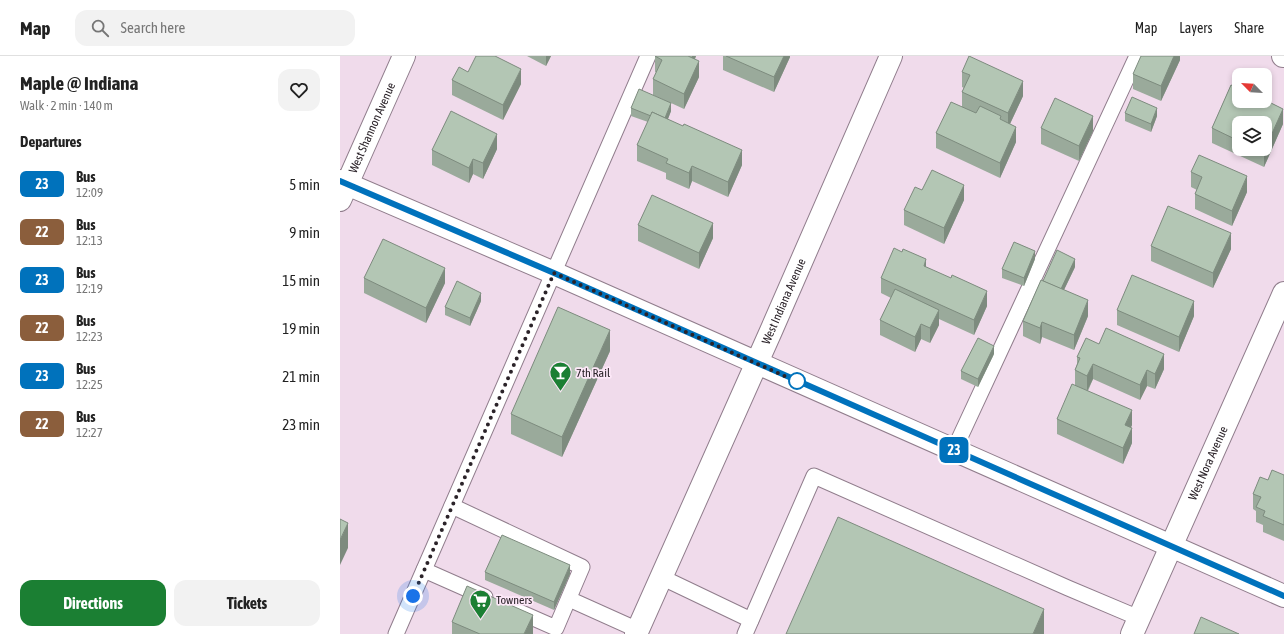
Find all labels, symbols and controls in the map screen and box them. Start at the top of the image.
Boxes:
search box [75,10,355,46]
text: Map [20,17,51,39]
icon: search [89,17,111,39]
text: Search here [121,19,185,36]
text: Map [1135,20,1157,36]
text: Layers [1179,20,1212,36]
text: Share [1234,20,1264,36]
north arrow [1232,68,1272,108]
map controls [1232,68,1272,156]
button: heart [278,69,320,111]
text: Maple @ Indiana [20,72,138,94]
street label: West Shannon Avenue [346,80,398,175]
text: Walk · 2 min · 140 m [20,98,113,113]
button: layers [1232,116,1272,156]
text: Departures [20,133,82,150]
text: Bus [76,168,96,185]
text: 23 [35,176,49,192]
text: 5 min [289,176,320,193]
text: 12:09 [76,185,103,200]
text: Bus [76,216,96,233]
text: 22 [35,224,49,240]
text: 9 min [289,224,320,241]
text: 12:13 [76,233,103,248]
street label: West Indiana Avenue [759,256,809,347]
text: Bus [76,264,96,281]
text: 23 [35,272,49,288]
text: 15 min [282,272,320,289]
text: 12:19 [76,281,103,296]
text: Bus [76,312,96,329]
text: 22 [35,320,49,336]
text: 19 min [282,320,320,337]
text: 12:23 [76,329,103,344]
text: Bus [76,360,96,377]
bar icon: 7th Rail [547,360,573,393]
place label: 7th Rail [576,366,611,380]
text: 23 [35,368,49,384]
text: 21 min [282,368,320,385]
unlabelled marker [788,372,806,390]
text: 12:25 [76,377,103,392]
text: Bus [76,408,96,425]
text: 22 [35,416,49,432]
text: 23 min [282,416,320,433]
street label: West Nora Avenue [1186,424,1231,502]
text: 12:27 [76,425,103,440]
line badge: 23 [936,437,972,463]
text: 23 [947,442,961,458]
button: Directions [20,580,166,626]
button: Tickets [174,580,320,626]
your location [403,586,423,606]
supermarket icon: Towners [467,587,493,620]
place label: Towners [496,593,532,607]

